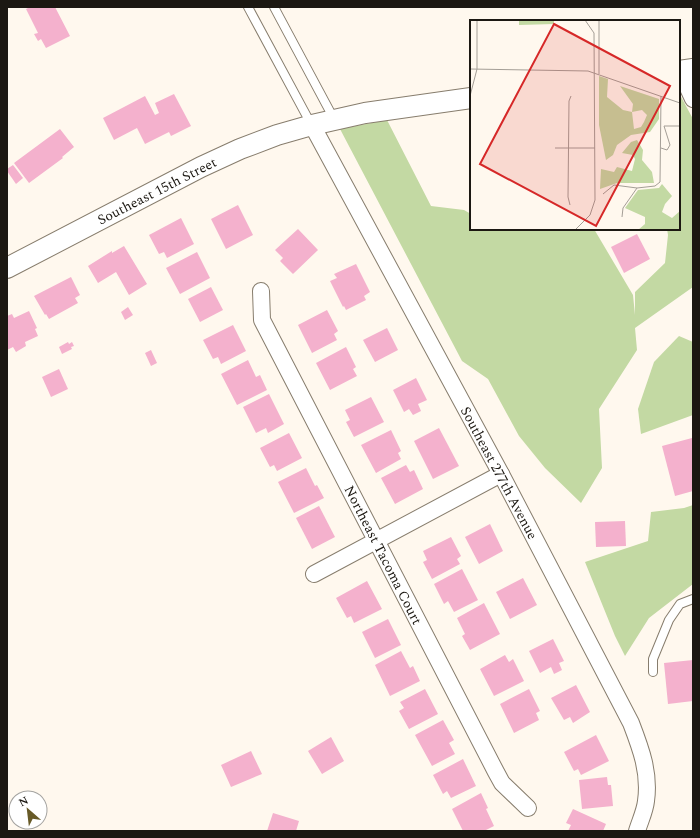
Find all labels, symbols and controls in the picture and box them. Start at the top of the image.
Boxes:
inset map [470,20,680,230]
street label: Southeast 15th Street [94,152,220,230]
street label: Southeast 277th Avenue [455,403,543,544]
street label: Northeast Tacoma Court [339,482,427,628]
north arrow [8,790,48,830]
text: N [16,792,32,811]

